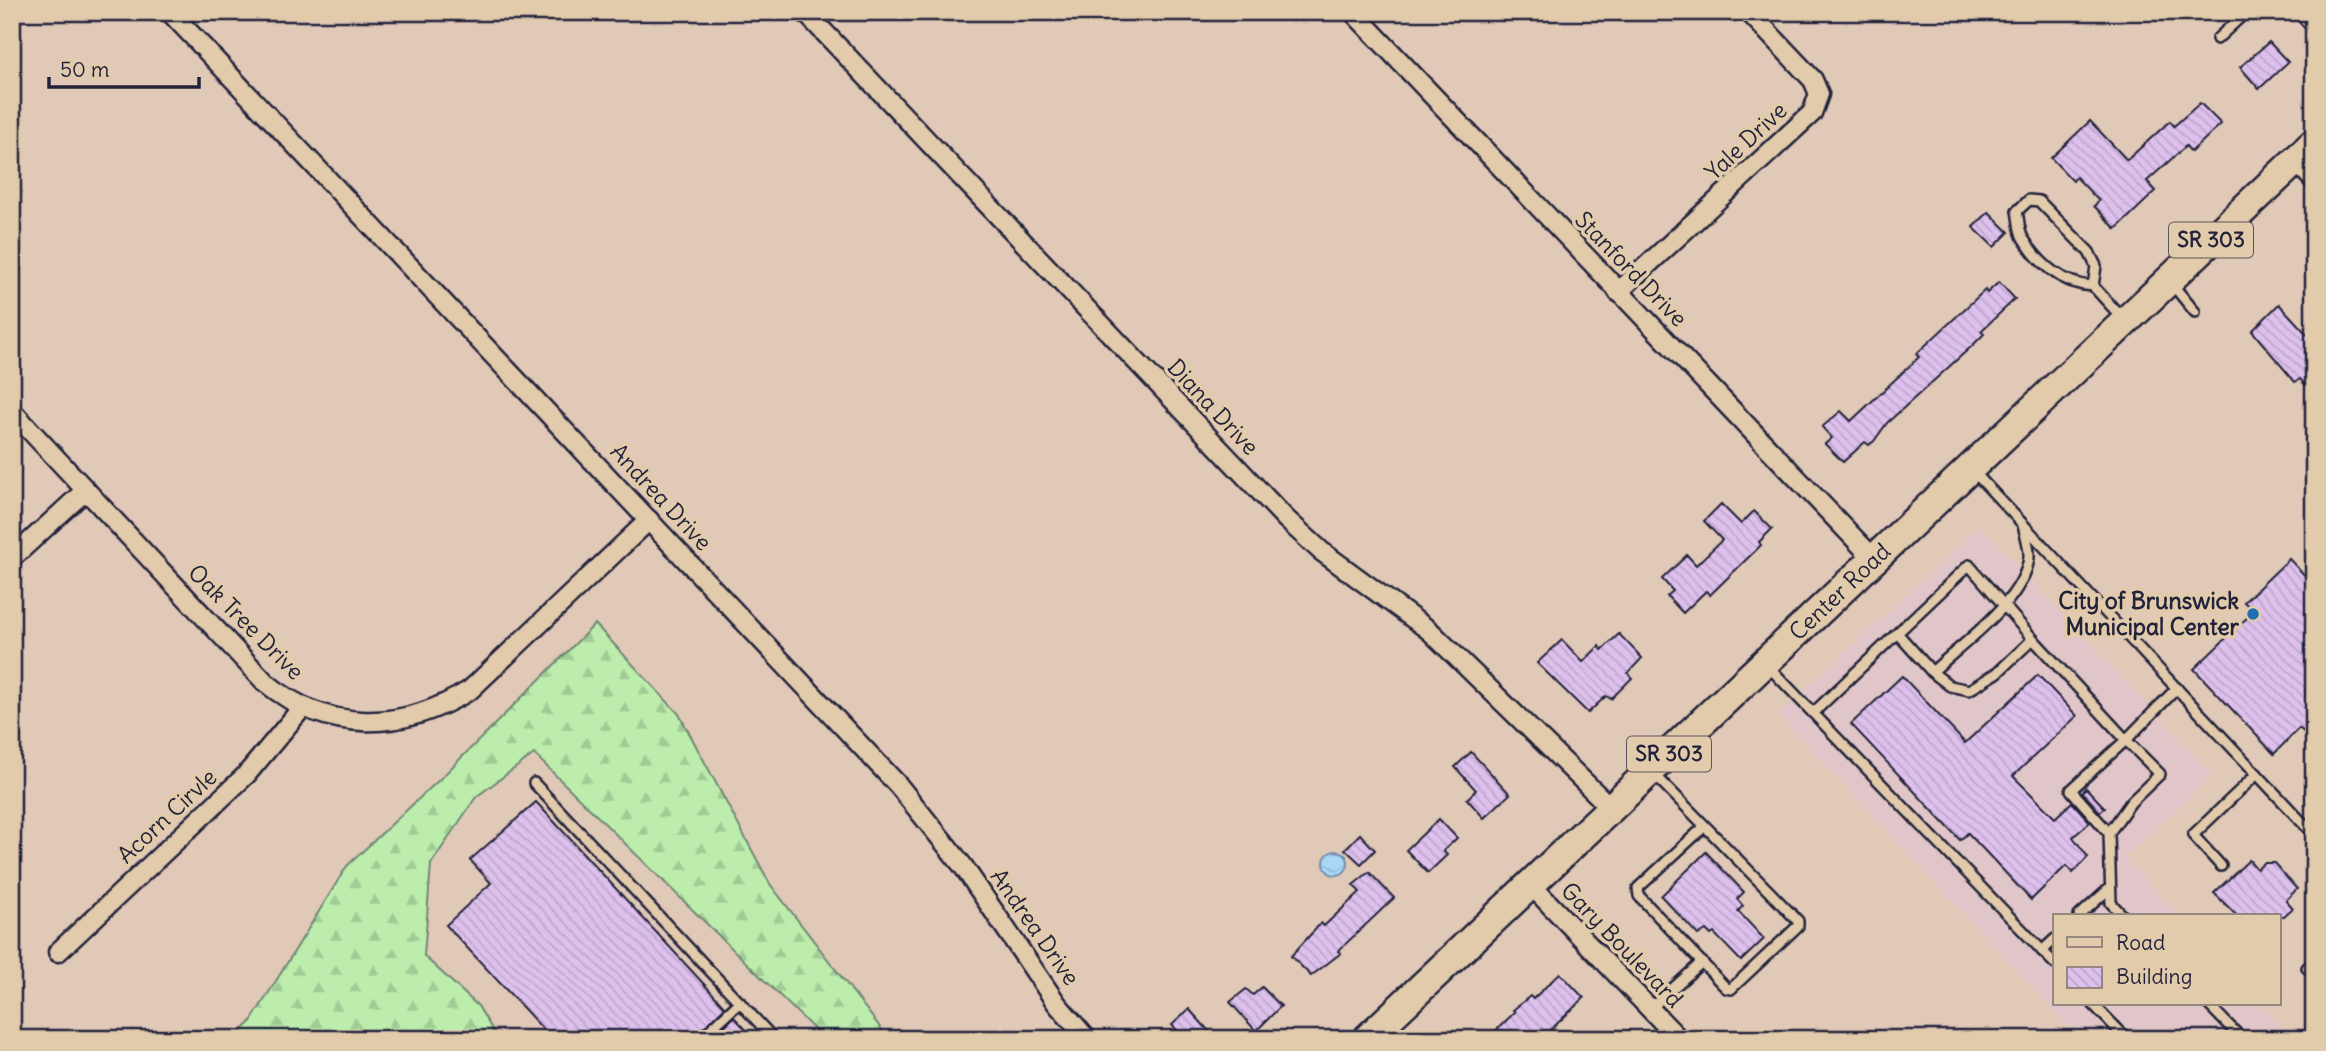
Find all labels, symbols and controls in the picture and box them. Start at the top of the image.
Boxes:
scale bar [49,46,200,90]
text: 50 m [60,56,109,83]
street label: Yale Drive [1699,95,1793,186]
street label: Stanford Drive [1569,205,1694,332]
road number: SR 303 [2169,222,2253,258]
street label: Diana Drive [1162,353,1265,461]
street label: Andrea Drive [604,437,718,556]
street label: Center Road [1783,536,1896,646]
street label: Oak Tree Drive [182,558,310,686]
place label: City of Brunswick Municipal Center [2058,586,2240,641]
marker: City of Brunswick Municipal Center [2245,606,2261,622]
road number: SR 303 [1627,736,1711,772]
street label: Acorn Cirvle [111,762,223,869]
street label: Andrea Drive [985,863,1086,991]
street label: Gary Boulevard [1555,876,1690,1014]
legend [2053,914,2280,1006]
text: Road [2116,929,2165,956]
text: Building [2116,963,2192,990]

